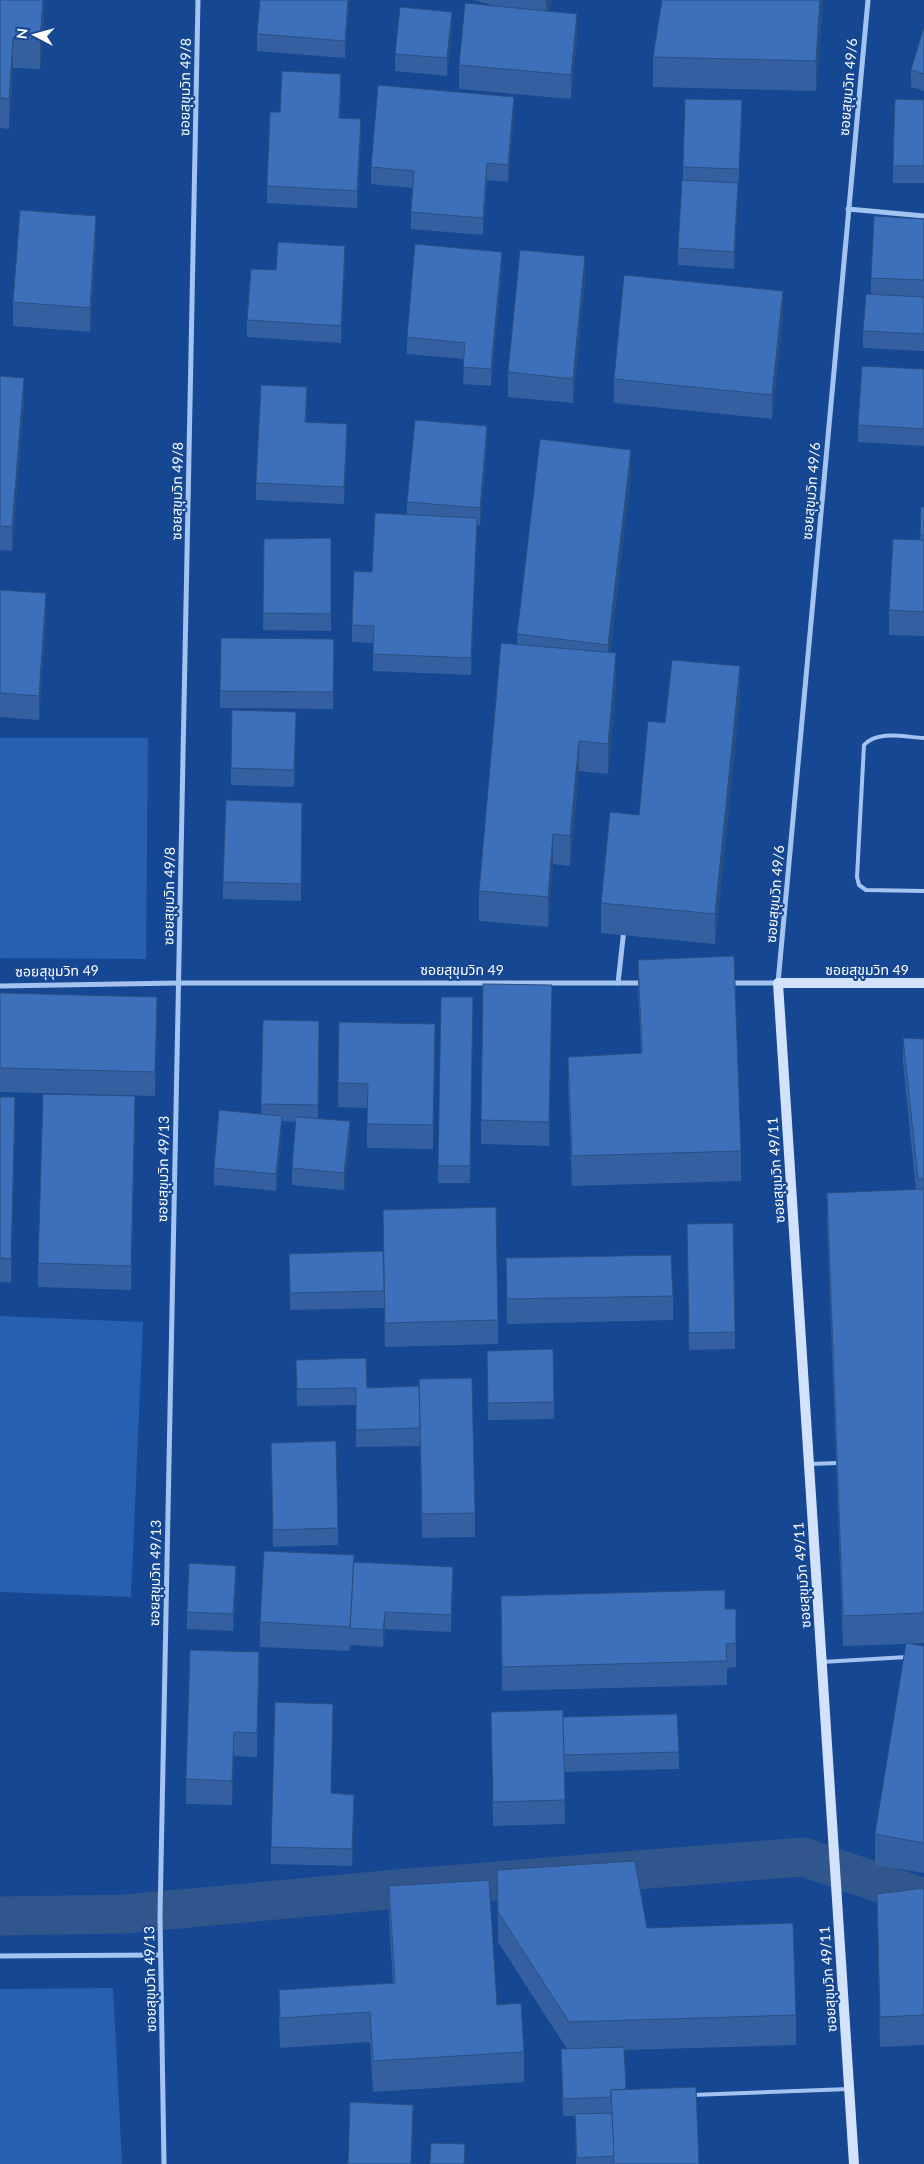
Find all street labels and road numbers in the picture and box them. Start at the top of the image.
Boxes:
street label: ซอยสุขุมวิท 49/6 [835,37,861,137]
street label: ซอยสุขุมวิท 49/8 [175,38,195,136]
street label: ซอยสุขุมวิท 49/6 [798,441,824,541]
street label: ซอยสุขุมวิท 49/8 [167,442,187,540]
street label: ซอยสุขุมวิท 49/6 [762,844,788,944]
street label: ซอยสุขุมวิท 49/8 [159,847,179,945]
street label: ซอยสุขุมวิท 49 [15,961,99,981]
street label: ซอยสุขุมวิท 49 [420,961,504,979]
street label: ซอยสุขุมวิท 49 [825,961,909,979]
street label: ซอยสุขุมวิท 49/13 [153,1116,173,1222]
street label: ซอยสุขุมวิท 49/11 [763,1116,789,1224]
street label: ซอยสุขุมวิท 49/13 [145,1520,165,1626]
street label: ซอยสุขุมวิท 49/11 [789,1521,815,1629]
street label: ซอยสุขุมวิท 49/11 [815,1925,841,2033]
street label: ซอยสุขุมวิท 49/13 [140,1926,160,2032]

